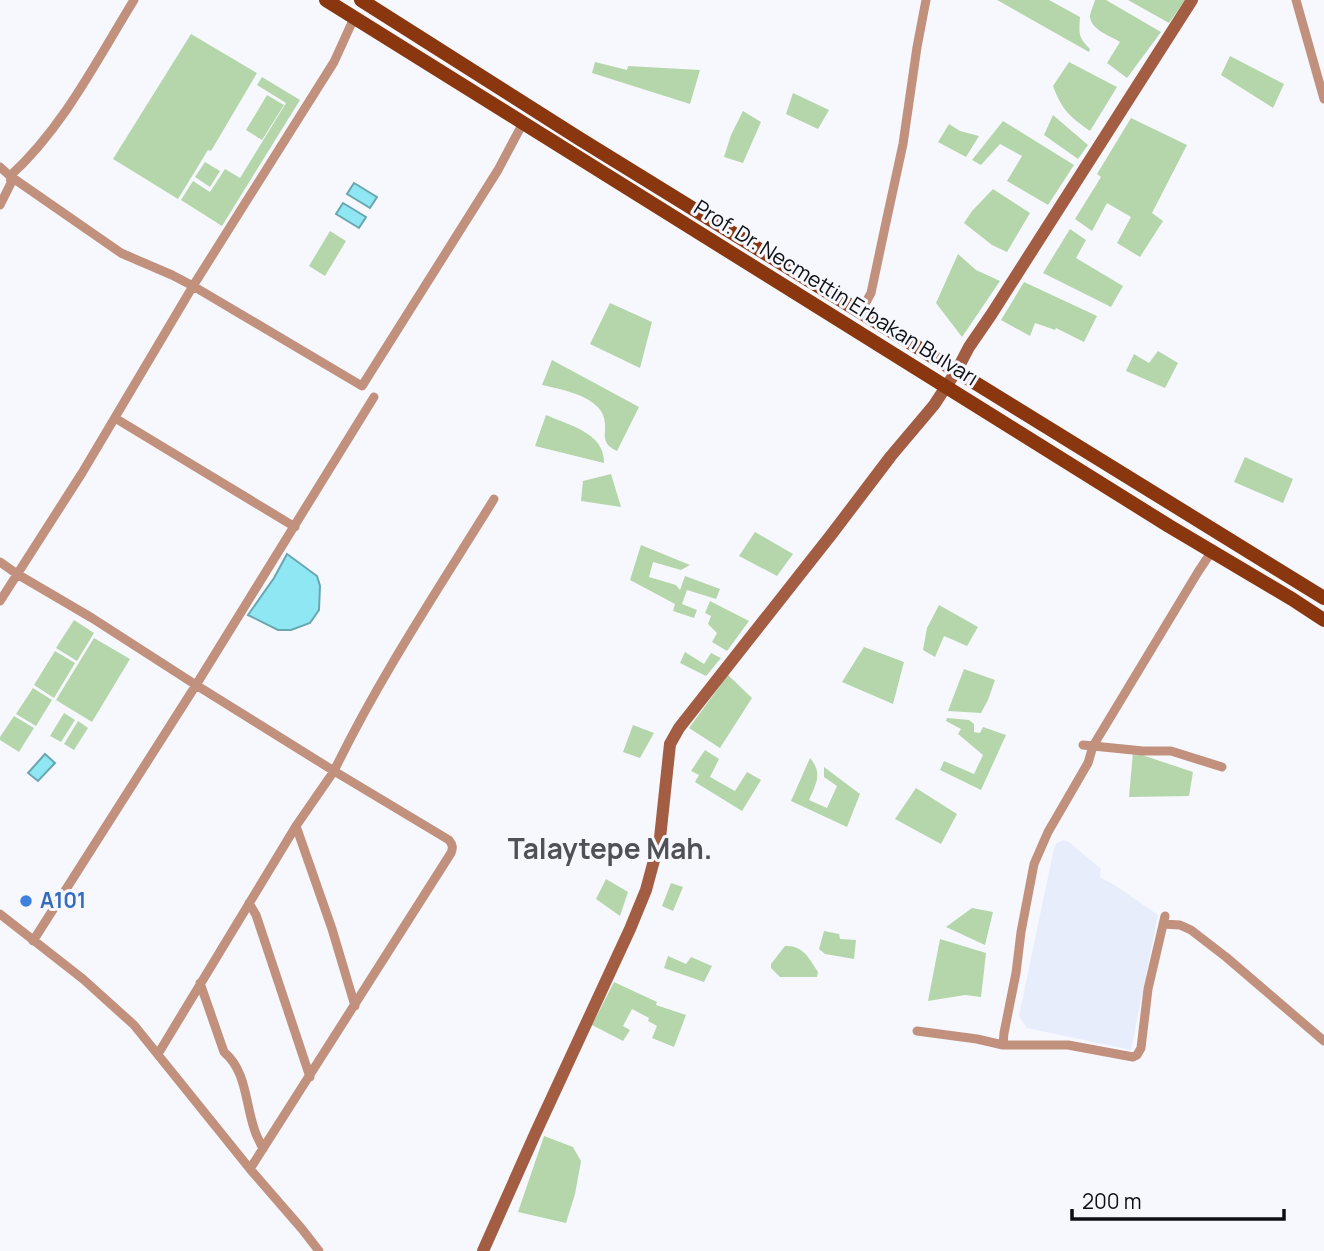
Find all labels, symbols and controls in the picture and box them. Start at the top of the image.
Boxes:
street label: Prof. Dr. Necmettin Erbakan Bulvarı [689,193,984,392]
district label: Talaytepe Mah. [508,829,712,867]
place label: A101 [40,886,86,914]
marker: A101 [18,893,34,909]
scale bar [1072,1178,1284,1222]
text: 200 m [1082,1187,1142,1215]

